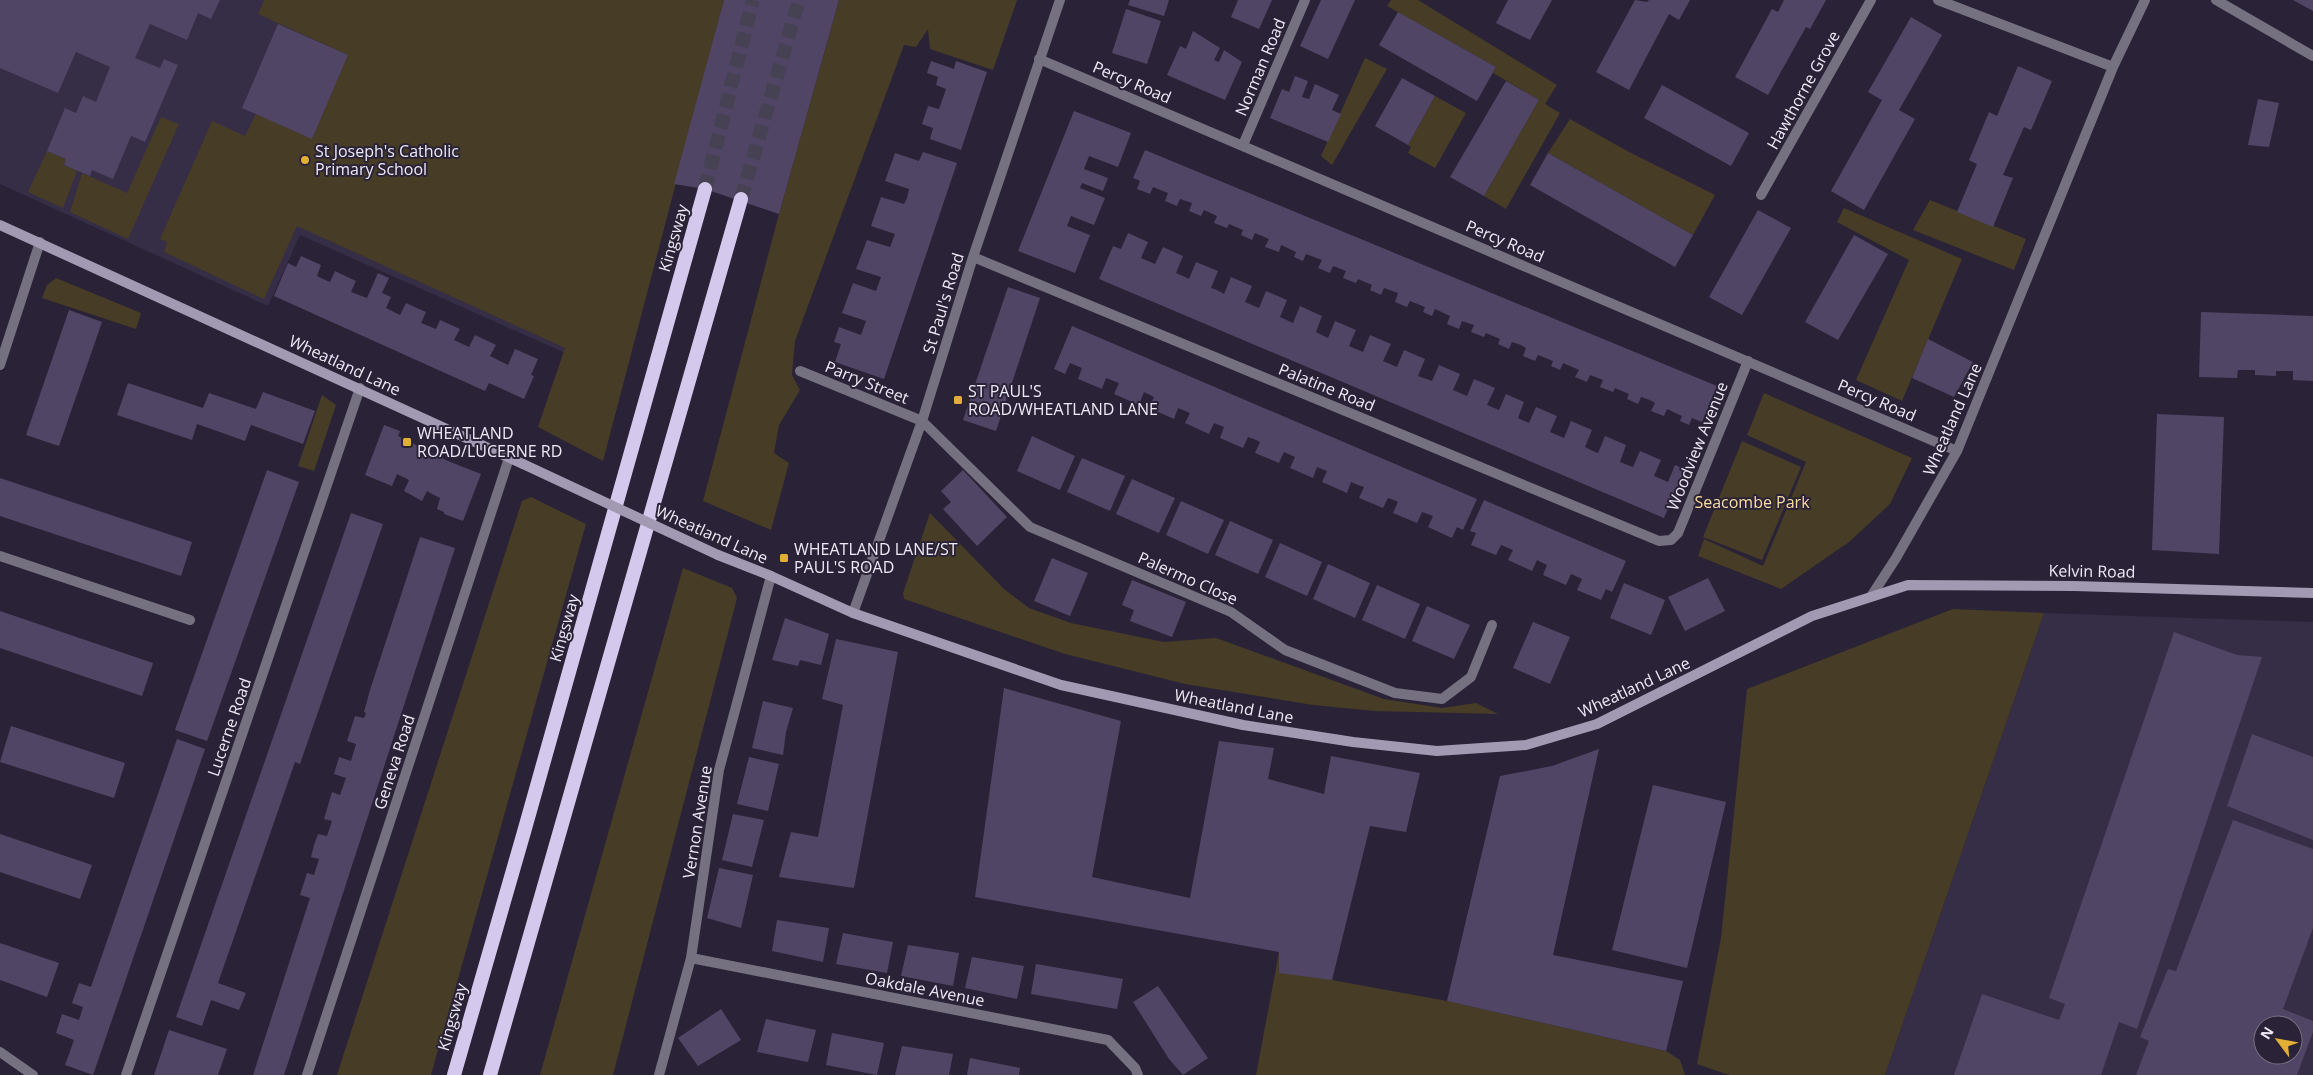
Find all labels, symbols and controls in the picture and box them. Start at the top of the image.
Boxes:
street label: Norman Road [1230,15,1290,119]
street label: Hawthorne Grove [1761,27,1845,153]
street label: Percy Road [1089,56,1175,108]
place label: St Joseph's Catholic Primary School [315,140,459,180]
marker: St Joseph's Catholic Primary School [299,154,311,166]
street label: Kingsway [653,201,693,274]
street label: Percy Road [1462,215,1548,267]
street label: St Paul's Road [917,250,969,356]
street label: Wheatland Lane [286,329,404,401]
street label: Parry Street [822,355,912,409]
street label: Palatine Road [1275,358,1379,416]
street label: Wheatland Lane [1917,359,1987,479]
street label: Percy Road [1834,374,1920,426]
street label: Woodview Avenue [1661,378,1733,514]
place label: ST PAUL'S ROAD/WHEATLAND LANE [968,380,1158,420]
marker: ST PAUL'S ROAD/WHEATLAND LANE [952,394,964,406]
place label: WHEATLAND ROAD/LUCERNE RD [417,422,562,462]
marker: WHEATLAND ROAD/LUCERNE RD [401,436,413,448]
park label: Seacombe Park [1694,491,1810,513]
street label: Wheatland Lane [652,499,772,569]
place label: WHEATLAND LANE/ST PAUL'S ROAD [794,538,958,578]
street label: Palermo Close [1135,546,1241,610]
marker: WHEATLAND LANE/ST PAUL'S ROAD [778,552,790,564]
street label: Kelvin Road [2048,559,2136,583]
street label: Kingsway [544,591,584,664]
street label: Wheatland Lane [1575,651,1693,723]
street label: Lucerne Road [202,675,256,779]
street label: Wheatland Lane [1173,684,1295,728]
street label: Geneva Road [368,712,420,812]
street label: Vernon Avenue [677,764,717,880]
street label: Oakdale Avenue [863,967,987,1011]
street label: Kingsway [432,980,472,1053]
north arrow [2253,1015,2303,1065]
text: N [2255,1023,2278,1043]

